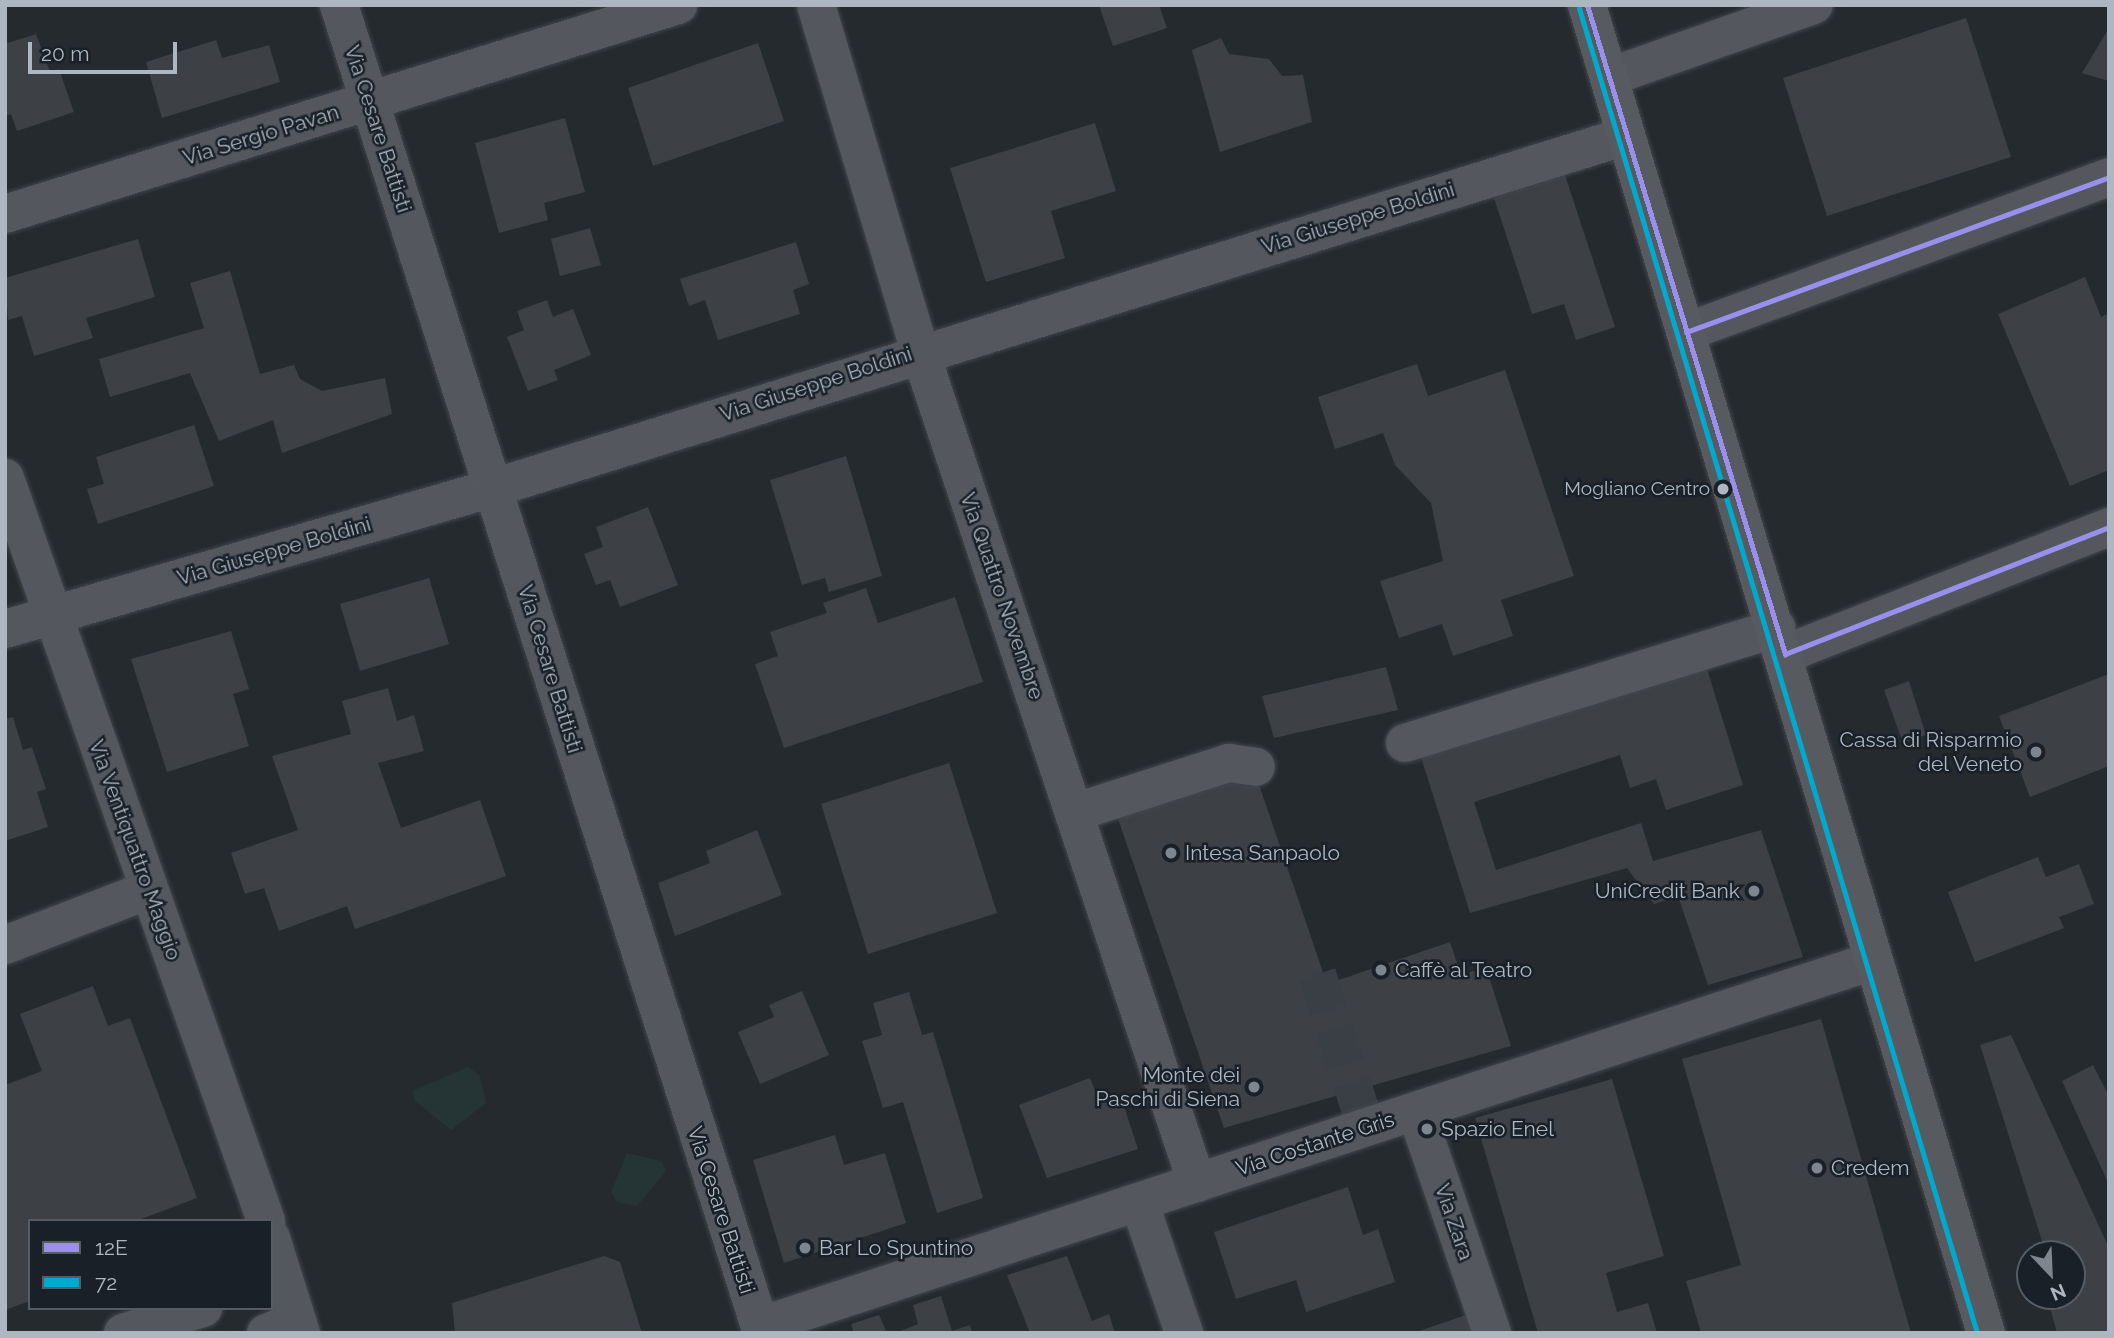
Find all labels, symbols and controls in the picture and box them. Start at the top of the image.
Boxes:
scale bar [32,28,180,72]
text: 20 m [41,41,89,66]
street label: Via Cesare Battisti [339,42,417,216]
street label: Via Sergio Pavan [180,99,342,171]
street label: Via Giuseppe Boldini [1258,177,1458,259]
street label: Via Giuseppe Boldini [717,341,915,427]
place label: Mogliano Centro [1564,478,1710,500]
marker: Mogliano Centro [1716,482,1730,496]
street label: Via Quattro Novembre [955,489,1049,703]
street label: Via Giuseppe Boldini [174,511,374,591]
street label: Via Cesare Battisti [512,582,588,756]
place label: Cassa di Risparmio del Veneto [1840,727,2022,777]
street label: Via Ventiquattro Maggio [83,736,187,964]
marker: Cassa di Risparmio del Veneto [2028,744,2044,760]
place label: Intesa Sanpaolo [1185,840,1340,866]
marker: Intesa Sanpaolo [1163,845,1179,861]
place label: UniCredit Bank [1595,878,1740,904]
marker: UniCredit Bank [1746,883,1762,899]
place label: Caffè al Teatro [1395,957,1534,983]
marker: Caffè al Teatro [1373,962,1389,978]
place label: Monte dei Paschi di Siena [1095,1062,1240,1112]
marker: Monte dei Paschi di Siena [1246,1079,1262,1095]
street label: Via Costante Gris [1233,1107,1397,1181]
place label: Spazio Enel [1441,1116,1554,1142]
marker: Spazio Enel [1419,1121,1435,1137]
street label: Via Cesare Battisti [682,1123,760,1297]
place label: Credem [1831,1155,1909,1181]
marker: Credem [1809,1160,1825,1176]
street label: Via Zara [1429,1181,1479,1263]
legend [28,1219,273,1310]
text: 12E [95,1235,128,1260]
place label: Bar Lo Spuntino [819,1235,974,1261]
marker: Bar Lo Spuntino [797,1240,813,1256]
north arrow [2016,1240,2086,1310]
text: 72 [95,1270,117,1295]
text: N [2047,1280,2069,1305]

